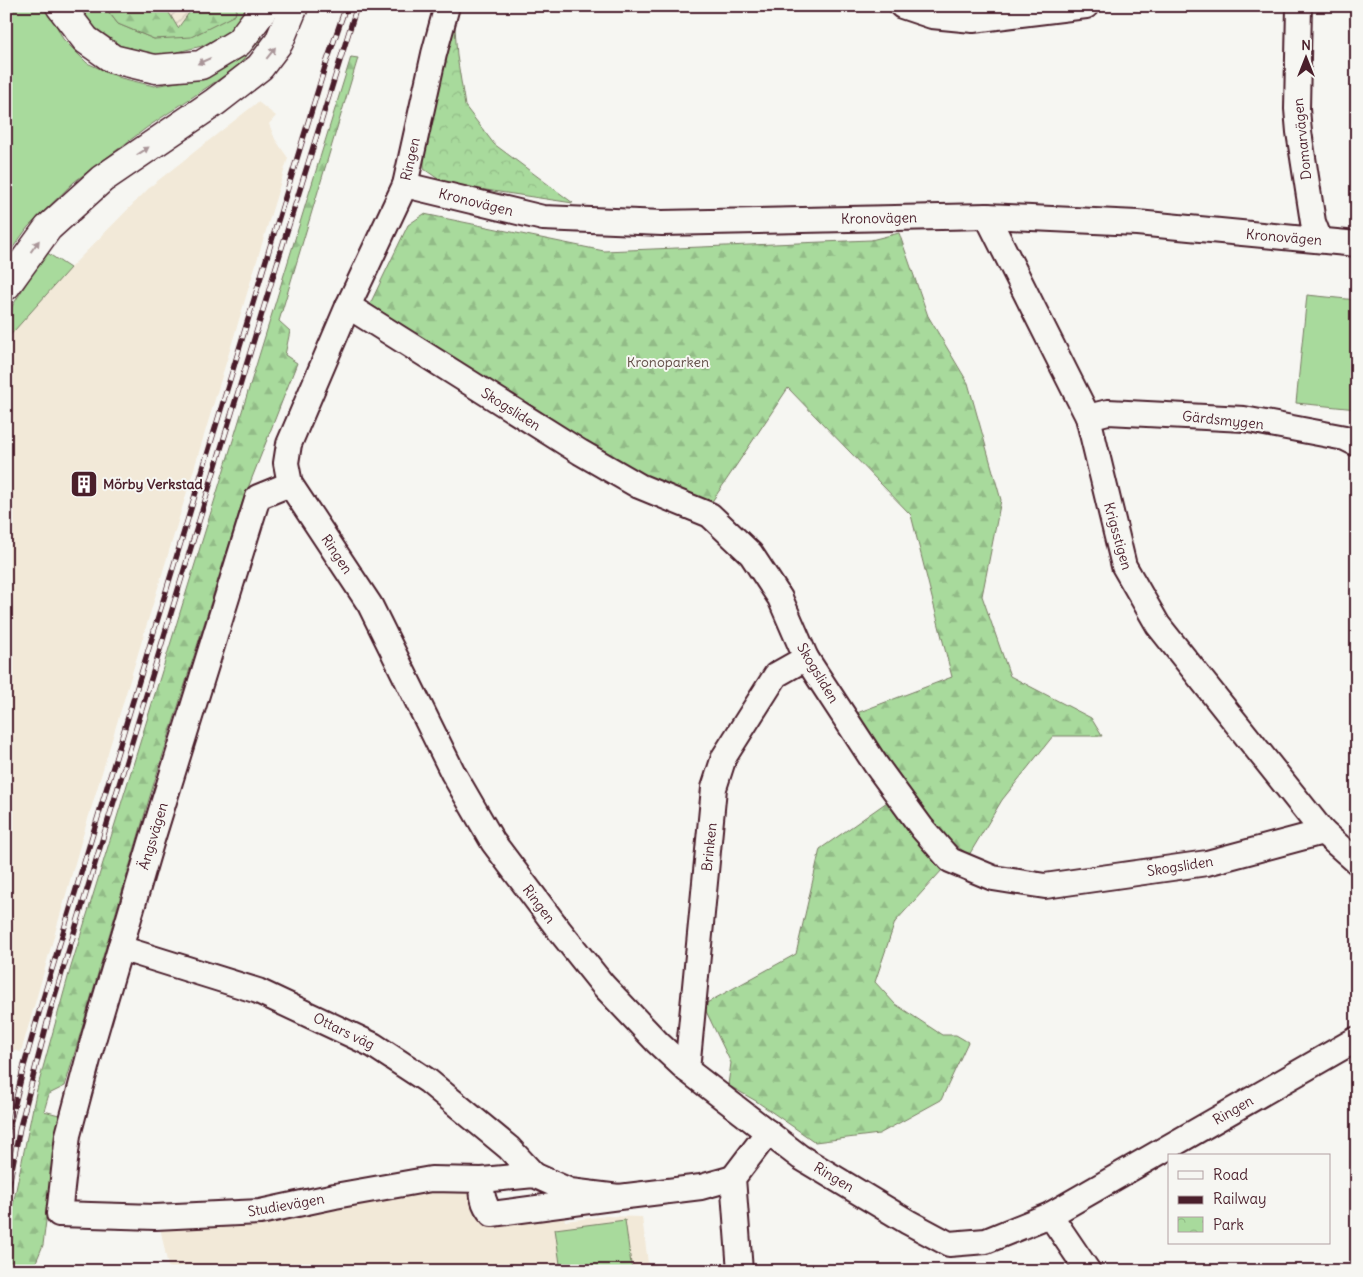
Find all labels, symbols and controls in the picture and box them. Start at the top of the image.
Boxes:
north arrow [1280,32,1330,82]
text: N [1301,36,1311,54]
one-way arrow [266,47,277,60]
one-way arrow [197,58,211,66]
street label: Domarvägen [1289,97,1315,181]
street label: Ringen [396,136,424,182]
one-way arrow [136,146,149,156]
street label: Kronovägen [437,184,515,220]
street label: Kronovägen [841,208,917,228]
street label: Kronovägen [1245,225,1323,249]
one-way arrow [29,240,40,253]
park label: Kronoparken [627,353,709,371]
street label: Skogsliden [478,384,544,434]
street label: Gärdsmygen [1181,407,1265,433]
building icon: Mörby Verkstad [69,469,99,499]
place label: Mörby Verkstad [103,475,203,493]
street label: Krigsstigen [1100,500,1136,572]
street label: Ringen [317,531,357,577]
street label: Skogsliden [793,640,843,706]
street label: Ängsvägen [134,800,172,872]
street label: Brinken [697,822,721,872]
street label: Skogsliden [1146,852,1214,880]
street label: Ringen [519,881,559,927]
street label: Ottars väg [310,1008,378,1054]
street label: Ringen [1210,1091,1256,1129]
legend [1168,1154,1330,1244]
street label: Ringen [811,1158,857,1196]
text: Road [1213,1165,1248,1184]
street label: Studievägen [246,1189,326,1221]
text: Railway [1213,1189,1267,1208]
text: Park [1213,1215,1244,1234]

